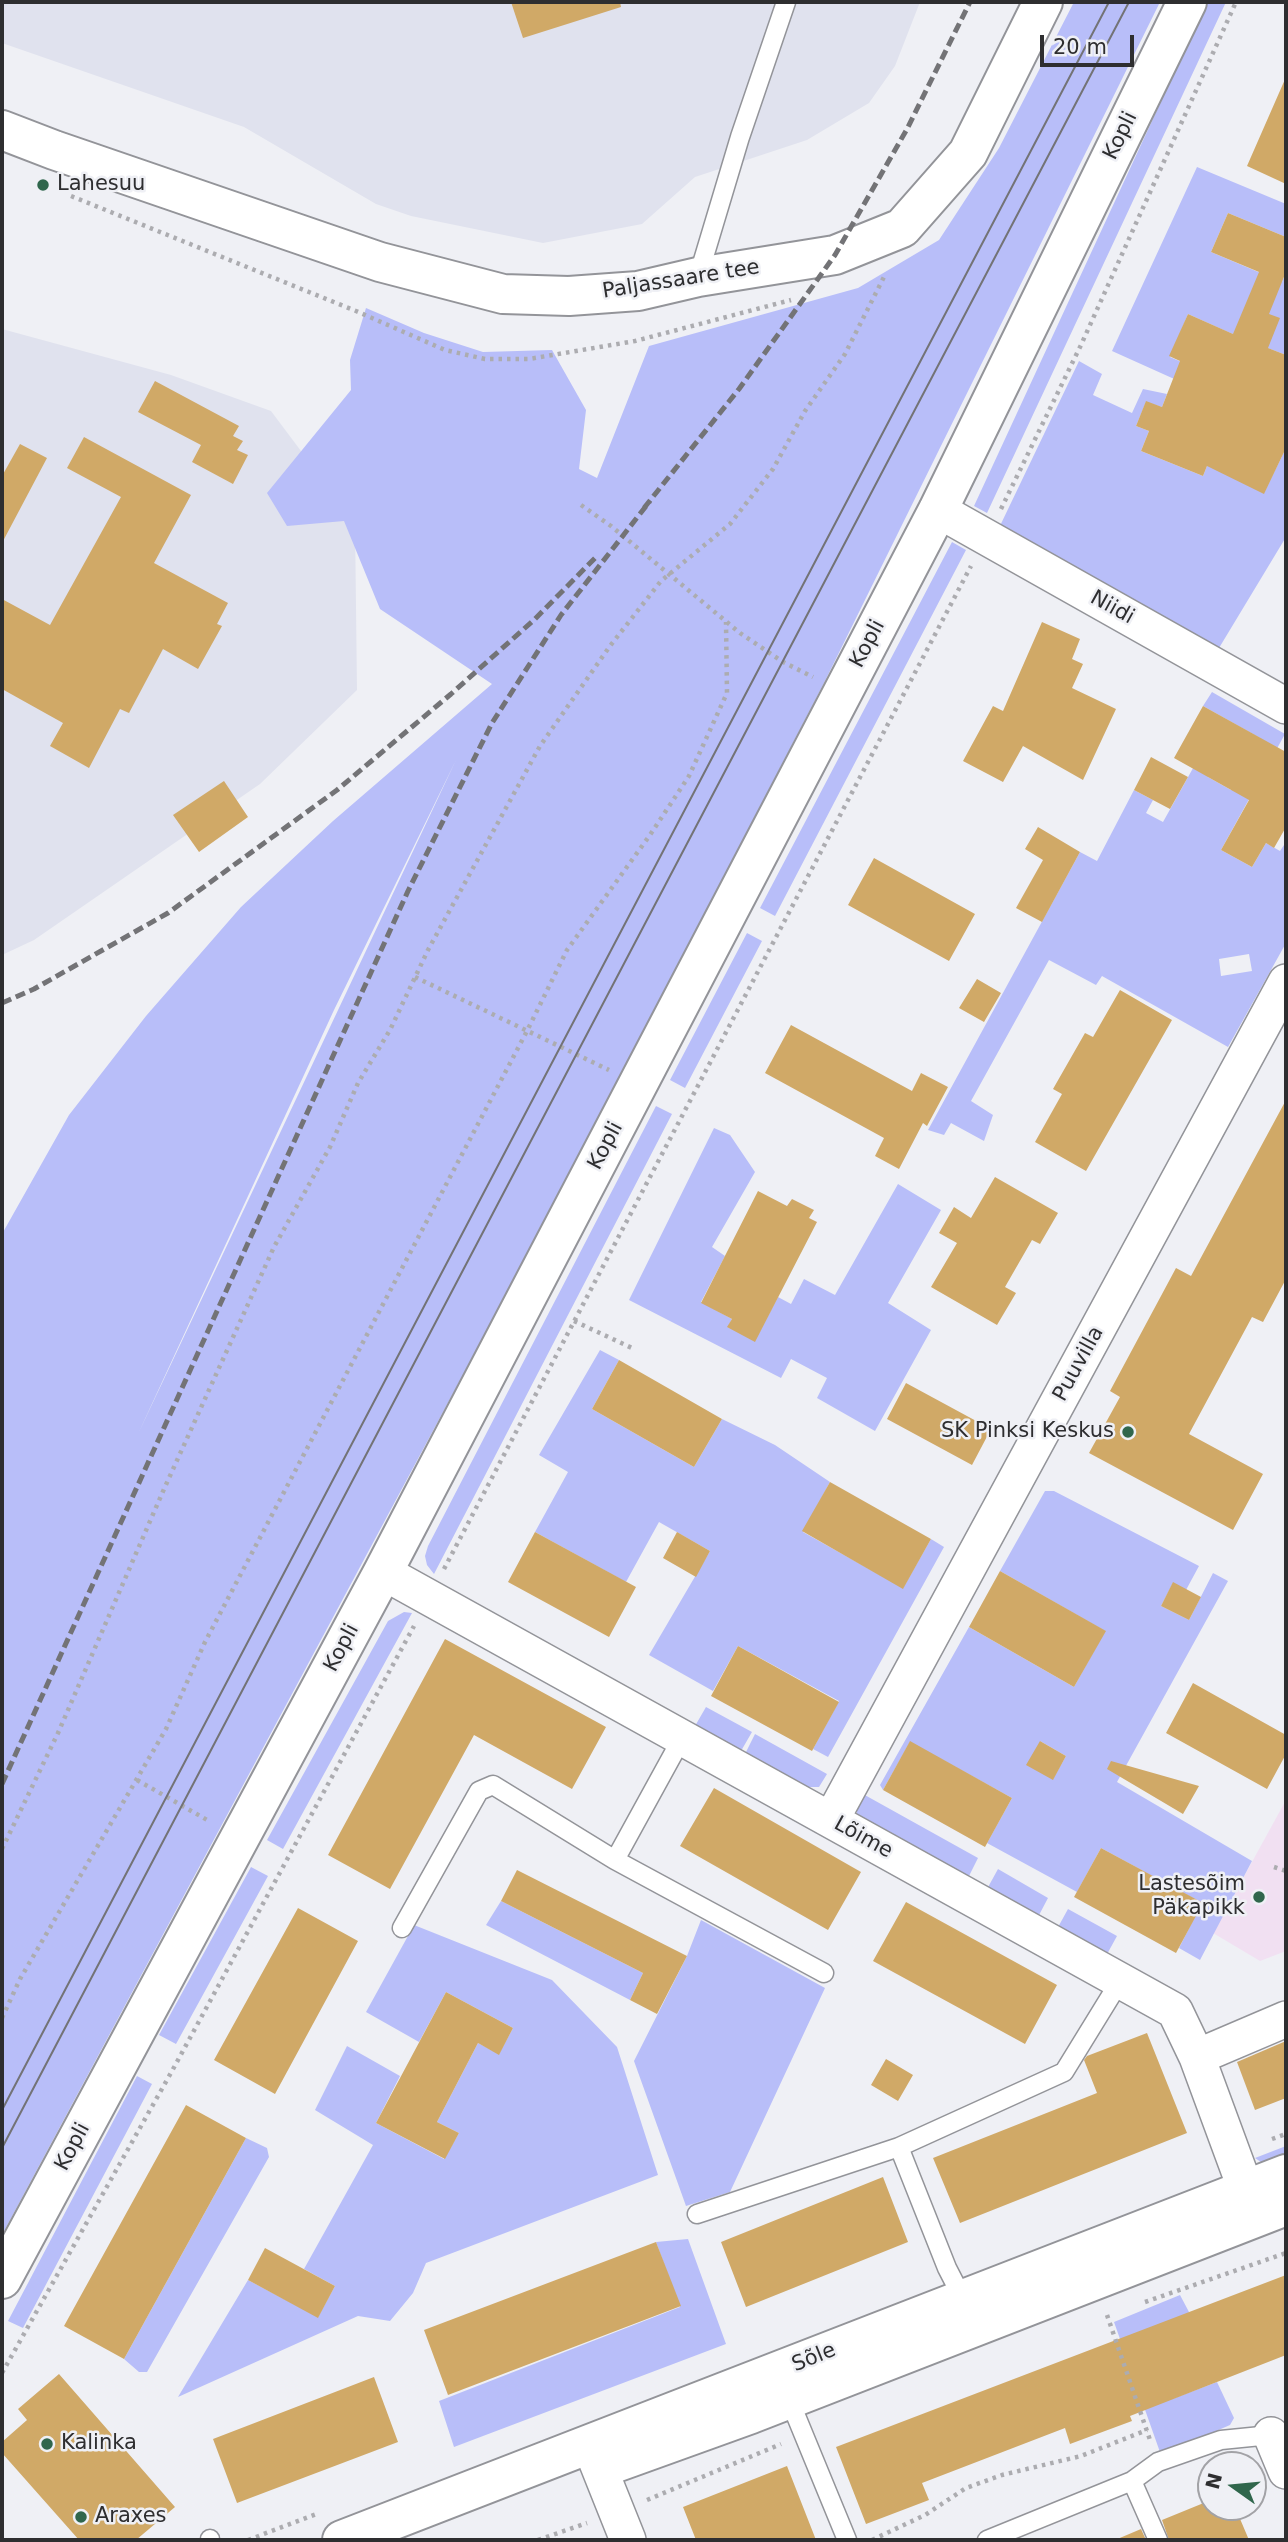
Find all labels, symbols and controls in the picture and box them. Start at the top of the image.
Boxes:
scale bar [1043,21,1138,65]
text: 20 m [1053,35,1107,59]
street label: Kopli [1099,108,1143,164]
place label: Lahesuu [57,172,145,198]
marker: Lahesuu [35,177,51,193]
street label: Paljassaare tee [601,255,761,305]
street label: Niidi [1086,586,1138,630]
street label: Kopli [845,616,891,672]
street label: Kopli [583,1118,629,1174]
street label: Puuvilla [1048,1322,1110,1406]
place label: SK Pinksi Keskus [941,1419,1114,1445]
marker: SK Pinksi Keskus [1120,1424,1136,1440]
street label: Kopli [319,1620,365,1676]
street label: Lõime [829,1812,897,1864]
place label: Lastesõim Päkapikk [1138,1872,1245,1922]
marker: Lastesõim Päkapikk [1251,1889,1267,1905]
street label: Kopli [50,2119,96,2175]
street label: Sõle [788,2338,840,2378]
place label: Kalinka [61,2431,137,2457]
marker: Kalinka [39,2436,55,2452]
north arrow [1197,2451,1267,2521]
text: N [1201,2471,1226,2492]
place label: Araxes [95,2504,167,2530]
marker: Araxes [73,2509,89,2525]

